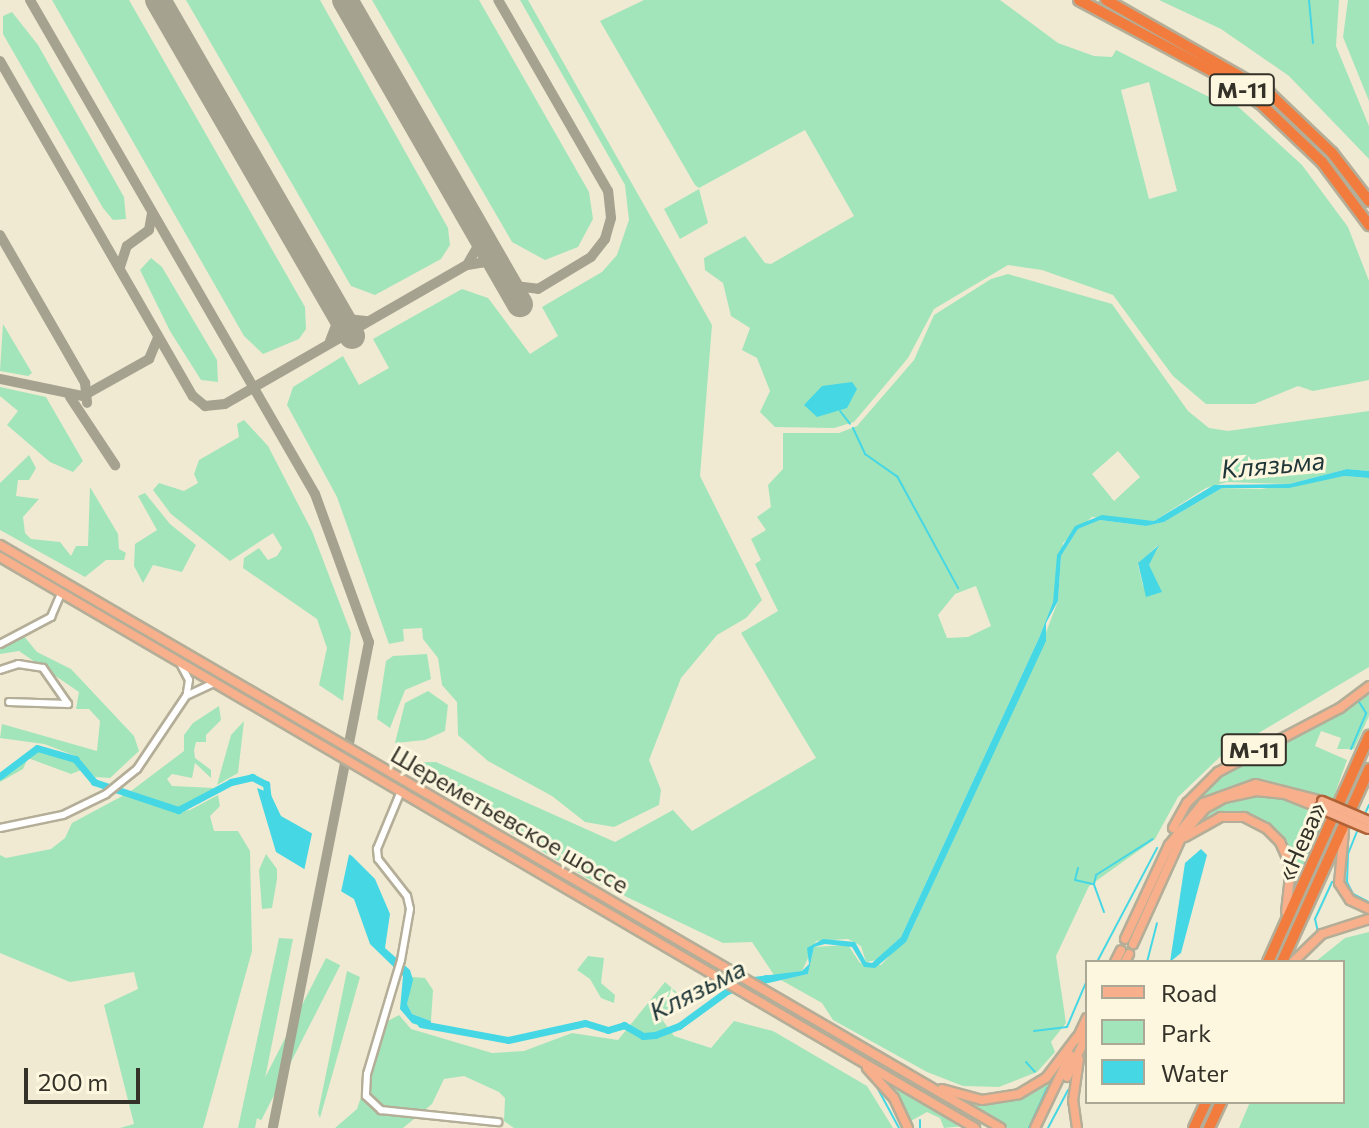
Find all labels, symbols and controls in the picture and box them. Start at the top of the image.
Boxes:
road number: М-11 [1208,72,1276,108]
water label: Клязьма [1220,444,1326,484]
road number: М-11 [1220,732,1288,768]
street label: Шереметьевское шоссе [386,739,634,899]
street label: «Нева» [1271,797,1331,885]
water label: Клязьма [644,951,750,1027]
legend [1085,960,1345,1104]
text: Road [1161,978,1217,1007]
text: Park [1161,1018,1211,1047]
scale bar [28,1052,144,1102]
text: Water [1161,1058,1229,1087]
text: 200 m [38,1067,108,1096]

